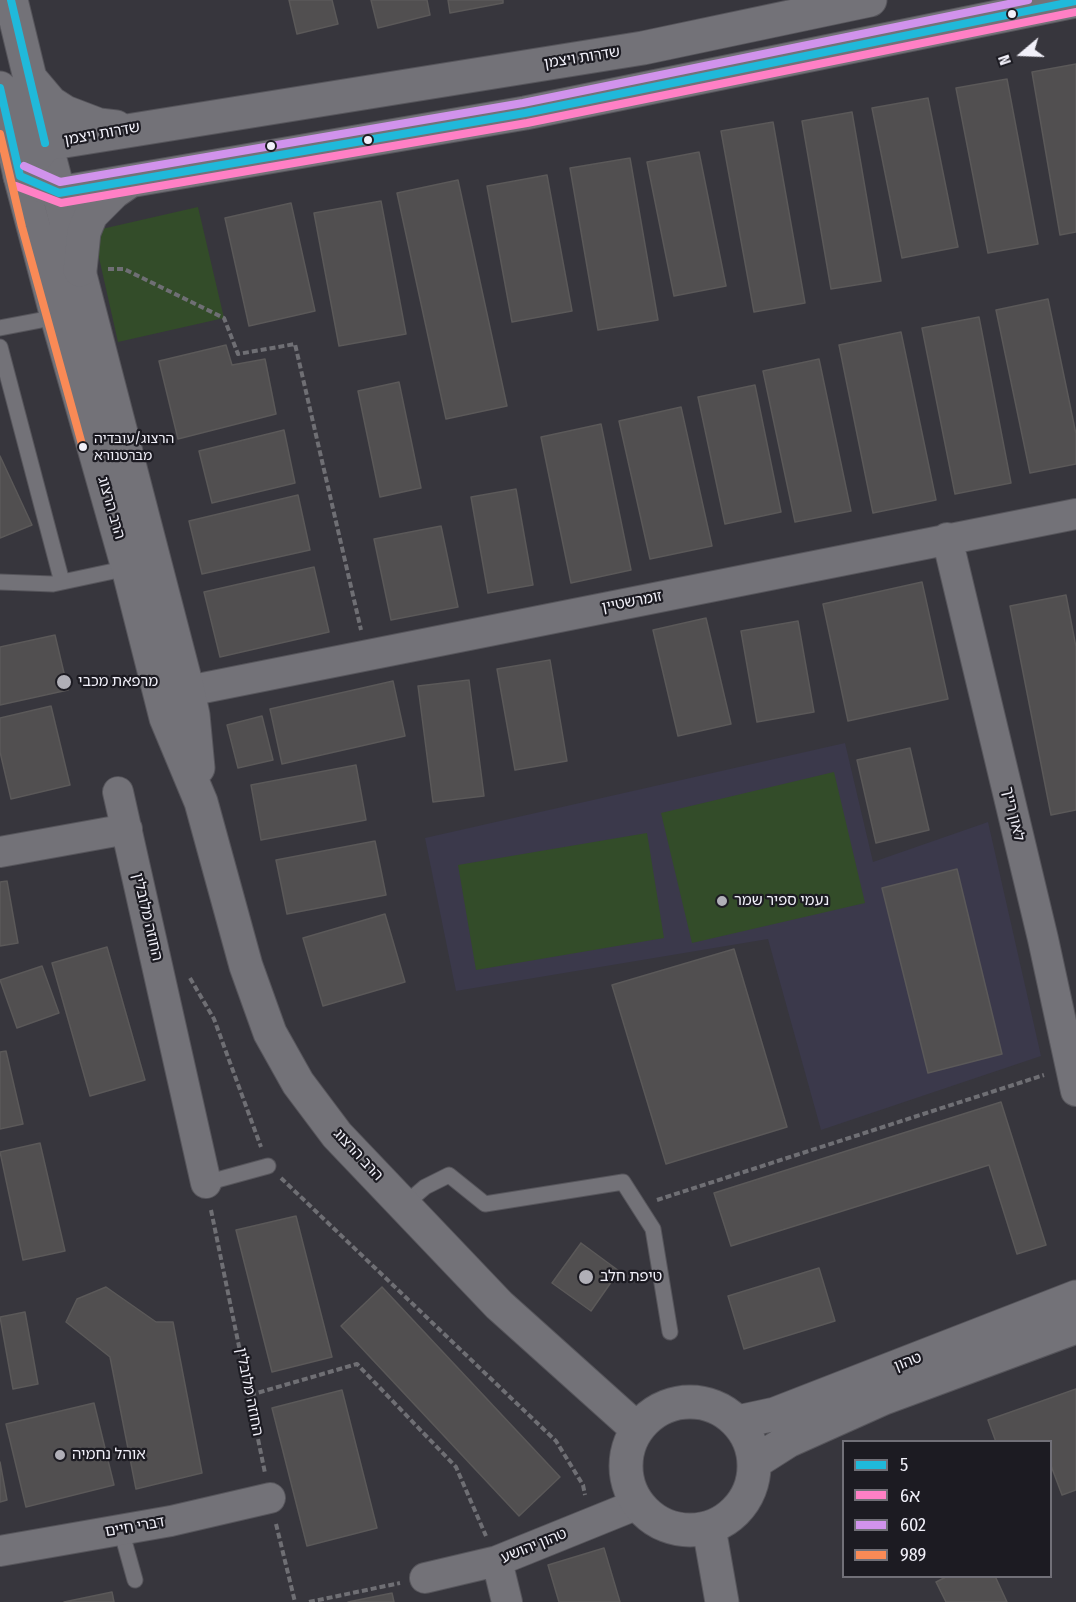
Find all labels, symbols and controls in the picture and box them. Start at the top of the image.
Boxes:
unlabelled marker [1006,8,1018,20]
north arrow [992,24,1052,84]
street label: שדרות ויצמן [543,43,621,73]
text: N [994,52,1015,68]
street label: שדרות ויצמן [63,118,141,150]
unlabelled marker [362,134,374,146]
unlabelled marker [265,140,277,152]
place label: הרצוג/עובדיה מברטנורא [94,431,174,464]
marker: הרצוג/עובדיה מברטנורא [77,441,89,453]
street label: הרב הרצוג [93,475,129,541]
street label: זומרשטיין [600,587,664,617]
marker: מרפאת מכבי [55,673,73,691]
place label: מרפאת מכבי [78,673,158,691]
street label: לאון רייך [998,785,1028,843]
street label: החוזה מלובלין [128,871,166,963]
place label: נעמי ספיר שמר [734,892,829,910]
marker: נעמי ספיר שמר [715,894,729,908]
street label: הרב הרצוג [329,1125,387,1185]
marker: טיפת חלב [577,1268,595,1286]
place label: טיפת חלב [600,1268,662,1286]
street label: החוזה מלובלין [232,1346,266,1438]
street label: טהון [892,1349,924,1375]
legend [842,1440,1052,1578]
place label: אוהל נחמיה [72,1446,146,1464]
marker: אוהל נחמיה [53,1448,67,1462]
text: 5 [900,1454,908,1476]
text: 6א [900,1485,920,1507]
street label: דברי חיים [104,1513,166,1541]
text: 602 [900,1514,926,1536]
street label: טהון יהושע [498,1525,570,1567]
text: 989 [900,1544,926,1566]

